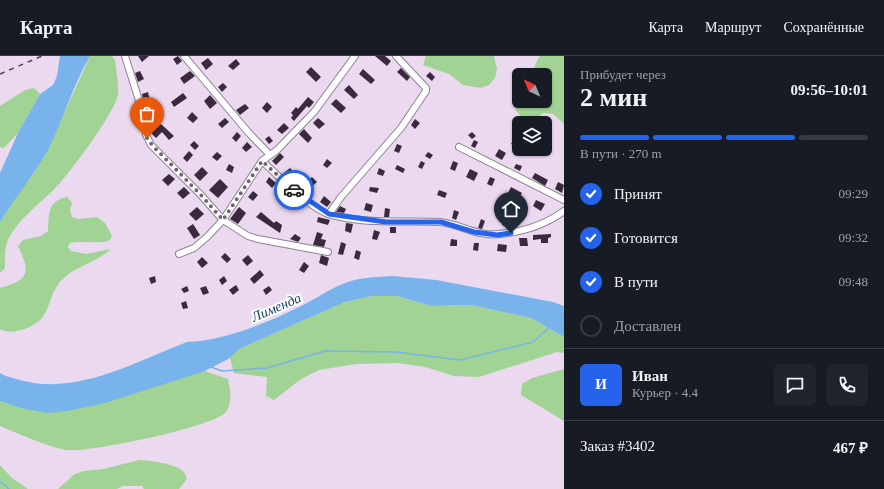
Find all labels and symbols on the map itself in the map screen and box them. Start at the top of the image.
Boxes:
north arrow [512,68,552,108]
pin [130,97,164,138]
courier [274,170,314,210]
pin [494,192,528,233]
water label: Лименда [248,290,303,325]

